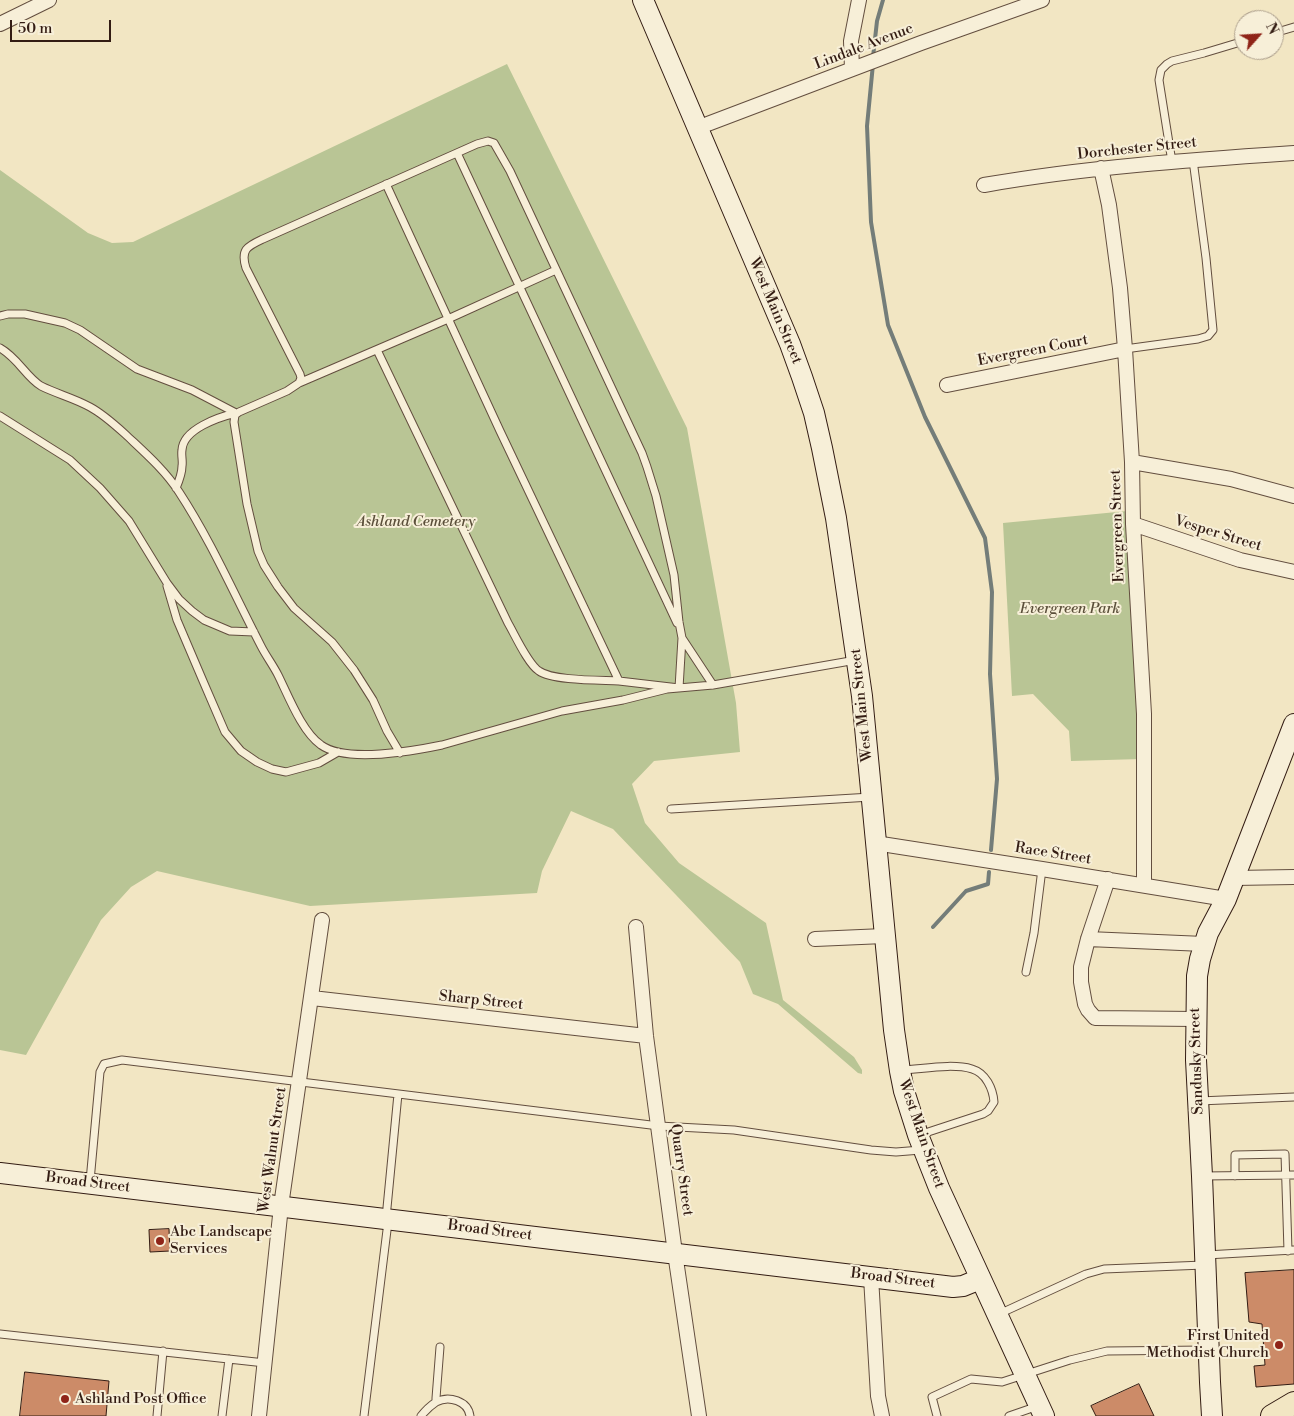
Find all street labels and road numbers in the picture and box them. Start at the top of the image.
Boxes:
street label: Lindale Avenue [812,20,916,74]
street label: Dorchester Street [1076,134,1198,164]
street label: West Main Street [744,255,806,367]
street label: Evergreen Court [976,331,1090,371]
street label: Evergreen Street [1107,469,1129,583]
street label: Vesper Street [1172,512,1264,556]
street label: West Main Street [847,647,877,763]
street label: Race Street [1013,839,1093,869]
street label: Sharp Street [438,988,524,1014]
street label: Sandusky Street [1186,1007,1208,1115]
street label: West Main Street [894,1077,948,1191]
street label: West Walnut Street [255,1086,291,1214]
street label: Quarry Street [666,1123,696,1217]
street label: Broad Street [45,1169,131,1197]
street label: Broad Street [447,1217,533,1245]
street label: Broad Street [850,1265,936,1293]

